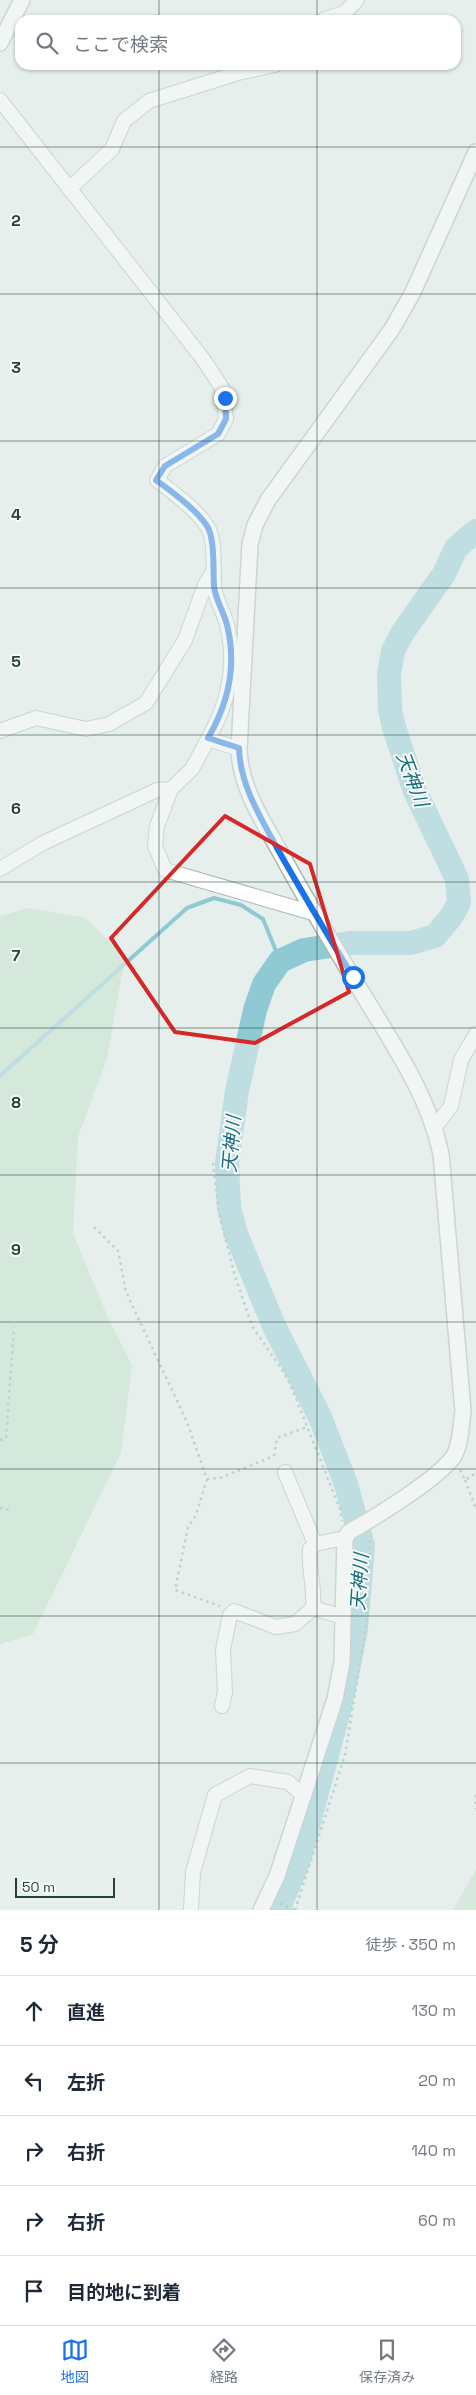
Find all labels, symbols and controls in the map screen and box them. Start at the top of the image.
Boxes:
search box [15,15,461,70]
icon: search [33,29,61,57]
text: ここで検索 [73,32,168,57]
text: 2 [11,210,21,231]
text: 3 [11,357,21,378]
route end [214,387,237,410]
text: 4 [11,504,21,525]
text: 5 [11,651,21,672]
water label: 天神川 [391,748,435,812]
text: 6 [11,798,21,819]
text: 7 [12,945,21,966]
route start [342,966,365,989]
text: 8 [11,1092,21,1113]
water label: 天神川 [217,1113,247,1174]
text: 9 [11,1239,21,1260]
water label: 天神川 [345,1551,374,1611]
scale bar [15,1875,115,1898]
text: 50 m [22,1878,55,1896]
text: 5 分 [20,1931,59,1958]
text: 徒歩 · 350 m [365,1934,456,1955]
icon: ahead [20,1997,48,2025]
text: 直進 [67,2000,105,2025]
text: 130 m [412,2000,456,2021]
icon: left [20,2067,48,2095]
text: 左折 [67,2070,105,2095]
text: 20 m [418,2070,456,2091]
icon: right [20,2137,48,2165]
text: 右折 [67,2140,105,2165]
text: 140 m [411,2140,456,2161]
icon: right [20,2207,48,2235]
text: 右折 [67,2210,105,2235]
text: 60 m [418,2210,456,2231]
icon: arrive [20,2277,48,2305]
text: 目的地に到着 [67,2280,181,2305]
tab: 地図 [61,2336,89,2386]
tab: 経路 [210,2336,238,2386]
tab: 保存済み [359,2336,415,2386]

